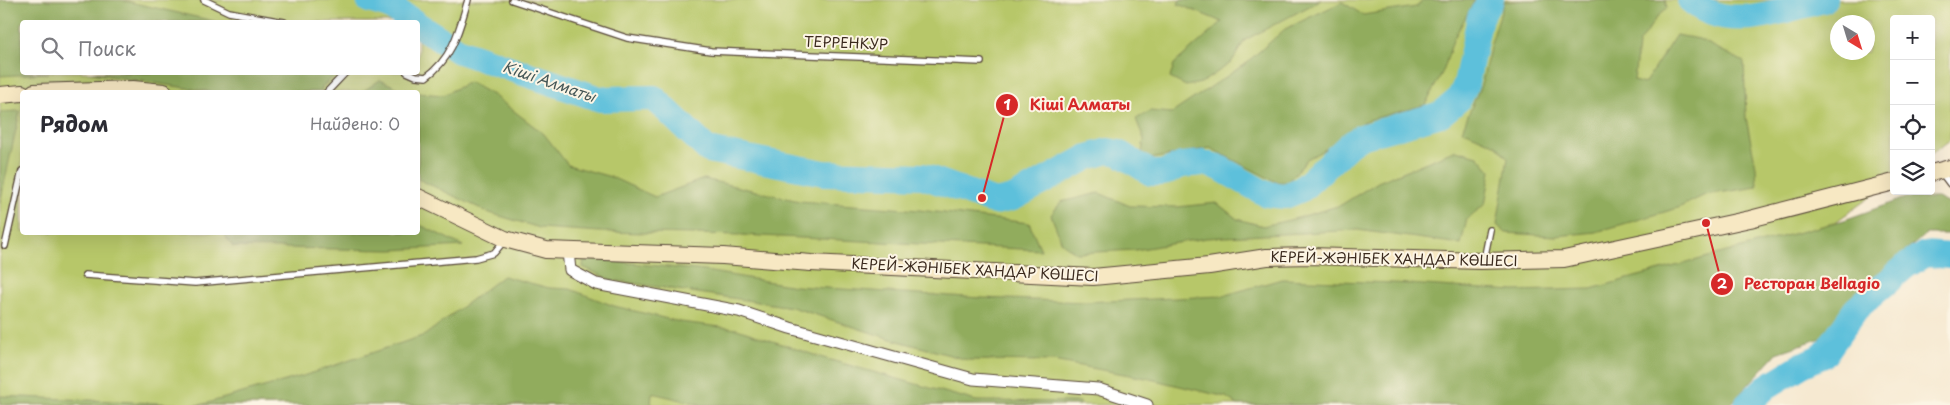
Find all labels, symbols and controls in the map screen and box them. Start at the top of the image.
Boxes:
north arrow [1830,15,1875,60]
map controls [1890,15,1935,195]
button: + [1890,15,1935,60]
search box [20,20,420,75]
street label: ТЕРРЕНКУР [804,31,888,54]
icon: search [38,34,66,62]
text: Поиск [78,34,136,62]
water label: Кіші Алматы [500,54,600,107]
button: − [1890,60,1935,105]
callout: Кіші Алматы [994,90,1141,120]
text: 1 [1003,92,1011,115]
text: Кіші Алматы [1030,92,1130,115]
button: locate [1890,105,1935,150]
text: Рядом [40,107,108,139]
text: Найдено: 0 [310,111,400,135]
button: layers [1890,150,1935,195]
street label: КЕРЕЙ-ЖӘНІБЕК ХАНДАР КӨШЕСІ [1270,246,1518,271]
street label: КЕРЕЙ-ЖӘНІБЕК ХАНДАР КӨШЕСІ [851,253,1099,286]
callout: Ресторан Bellagio [1709,269,1891,299]
text: 2 [1717,271,1728,294]
text: Ресторан Bellagio [1744,271,1880,294]

